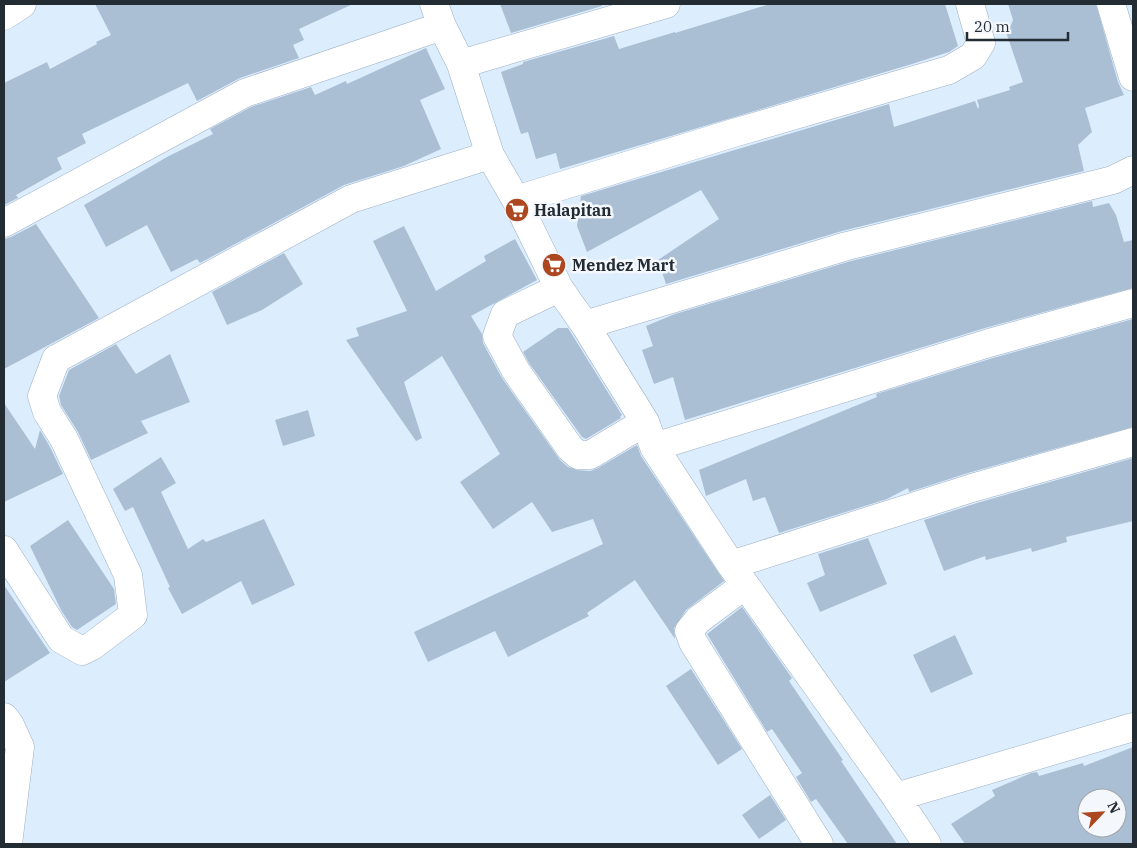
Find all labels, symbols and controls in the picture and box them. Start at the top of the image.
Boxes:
scale bar [967,10,1068,42]
text: 20 m [974,17,1010,36]
supermarket icon: Halapitan [504,197,530,223]
place label: Halapitan [534,200,612,220]
supermarket icon: Mendez Mart [541,252,567,278]
place label: Mendez Mart [572,255,675,275]
north arrow [1077,788,1127,838]
text: N [1103,799,1124,816]

